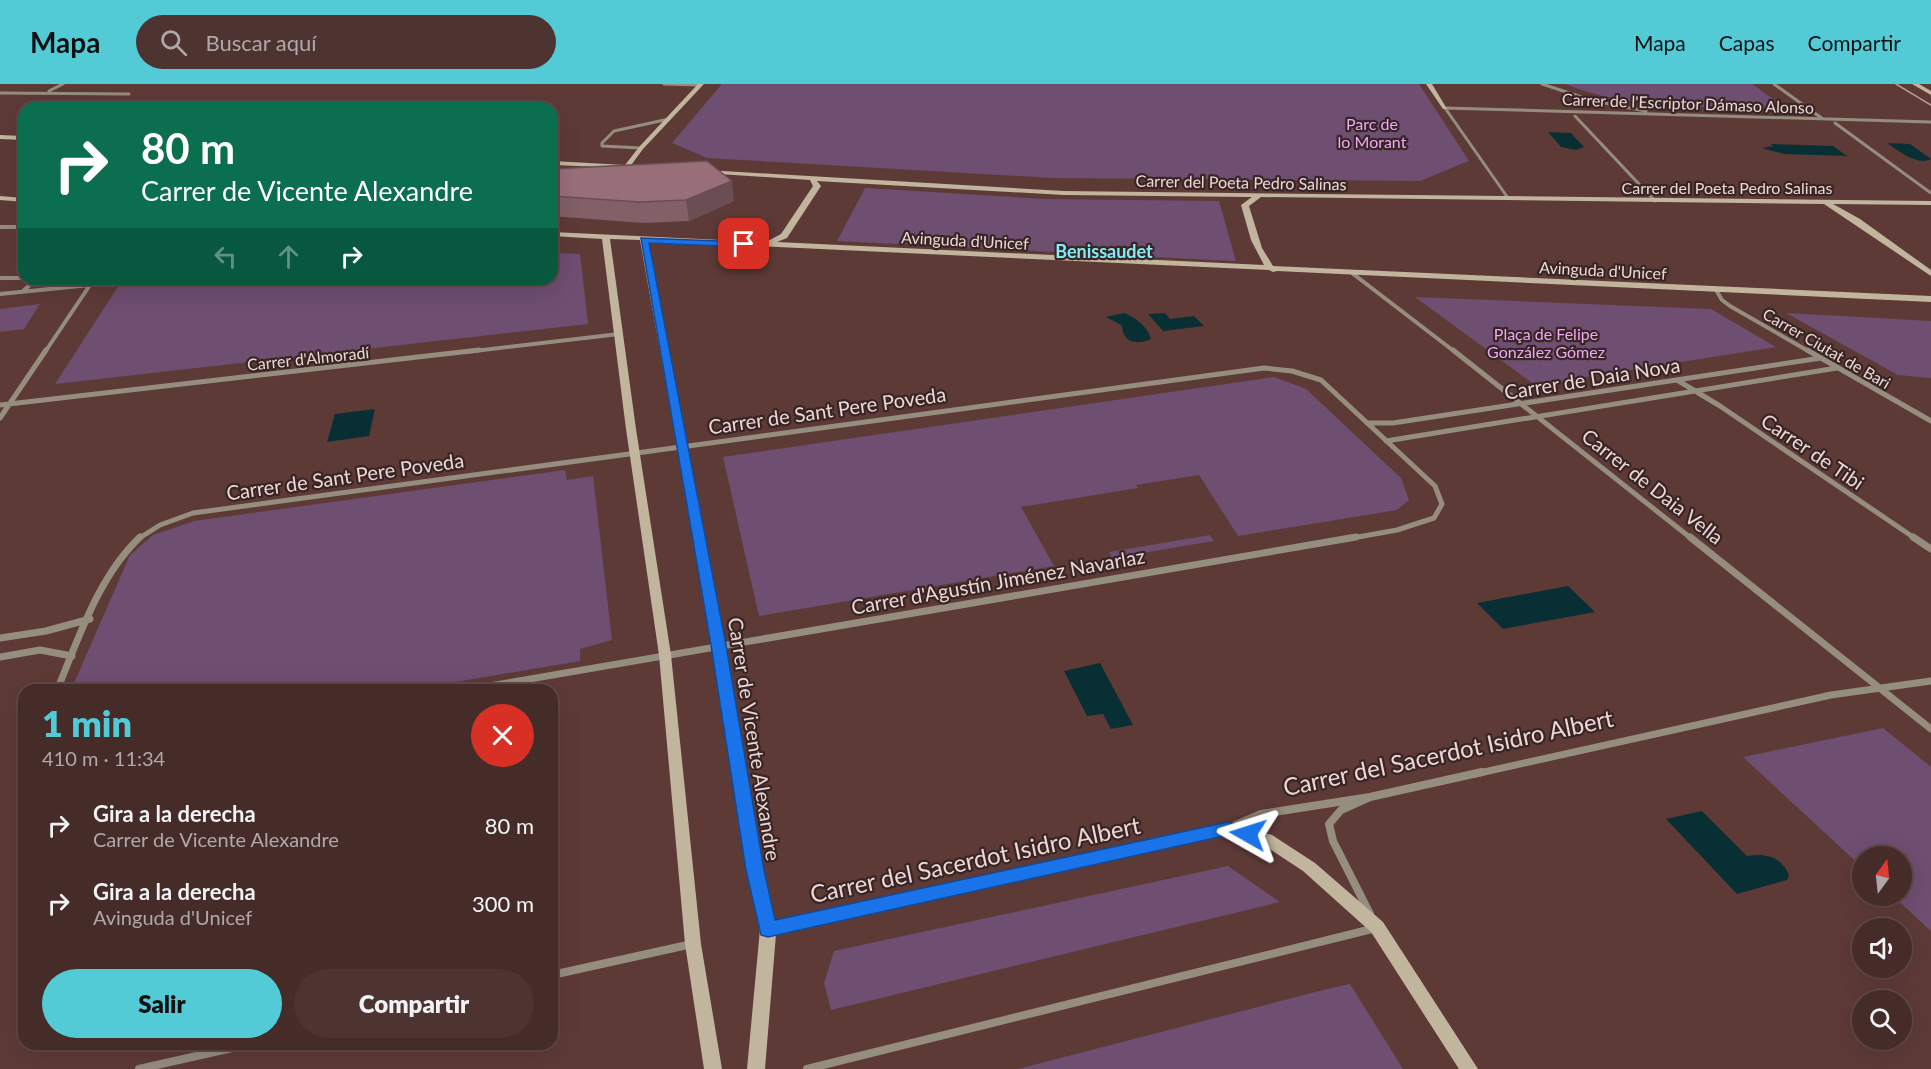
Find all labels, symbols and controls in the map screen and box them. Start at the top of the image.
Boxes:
search box [136,15,556,69]
text: Mapa [30,25,100,59]
icon: search [157,26,190,59]
text: Buscar aquí [205,29,317,56]
text: Mapa [1634,30,1686,55]
text: Capas [1719,30,1775,55]
text: Compartir [1808,30,1901,55]
street label: Carrer de l'Escriptor Dámaso Alonso [1562,89,1814,117]
park label: Parc de lo Morant [1338,114,1407,151]
text: 80 m [141,123,235,173]
icon: right [42,126,120,204]
street label: Carrer del Poeta Pedro Salinas [1135,171,1347,193]
text: Carrer de Vicente Alexandre [141,174,473,207]
street label: Carrer del Poeta Pedro Salinas [1622,178,1833,197]
pin [718,218,769,269]
icon: arrive [727,227,760,260]
street label: Avinguda d'Unicef [901,227,1030,253]
icon: left [209,240,242,273]
icon: ahead [272,240,305,273]
icon: right [335,240,368,273]
district label: Benissaudet [1055,240,1153,262]
street label: Avinguda d'Unicef [1539,257,1668,283]
street label: Carrer Ciutat de Bari [1760,304,1894,392]
park label: Plaça de Felipe González Gómez [1487,324,1605,361]
street label: Carrer d'Almoradí [246,342,371,374]
street label: Carrer de Daia Nova [1502,352,1682,404]
street label: Carrer de Sant Pere Poveda [707,381,947,439]
street label: Carrer de Tibi [1757,408,1869,494]
street label: Carrer de Daia Vella [1577,423,1729,549]
street label: Carrer de Sant Pere Poveda [225,447,465,505]
street label: Carrer d'Agustín Jiménez Navarlaz [849,543,1147,619]
street label: Carrer de Vicente Alexandre [724,616,786,862]
text: 1 min [42,701,132,745]
street label: Carrer del Sacerdot Isidro Albert [1280,703,1616,801]
button: close [471,704,534,767]
text: 410 m · 11:34 [42,746,165,770]
text: Gira a la derecha [93,800,256,827]
position arrow [1216,802,1280,866]
icon: right [42,809,75,842]
street label: Carrer del Sacerdot Isidro Albert [807,810,1143,908]
text: 80 m [485,812,534,839]
text: Carrer de Vicente Alexandre [93,827,339,851]
north arrow [1852,846,1912,906]
map controls [1852,846,1912,1050]
text: Gira a la derecha [93,878,256,905]
icon: right [42,887,75,920]
text: 300 m [472,890,534,917]
text: Avinguda d'Unicef [93,905,252,929]
button: sound [1852,918,1912,978]
button: Salir [42,969,282,1038]
button: Compartir [294,969,534,1038]
button: search [1852,990,1912,1050]

